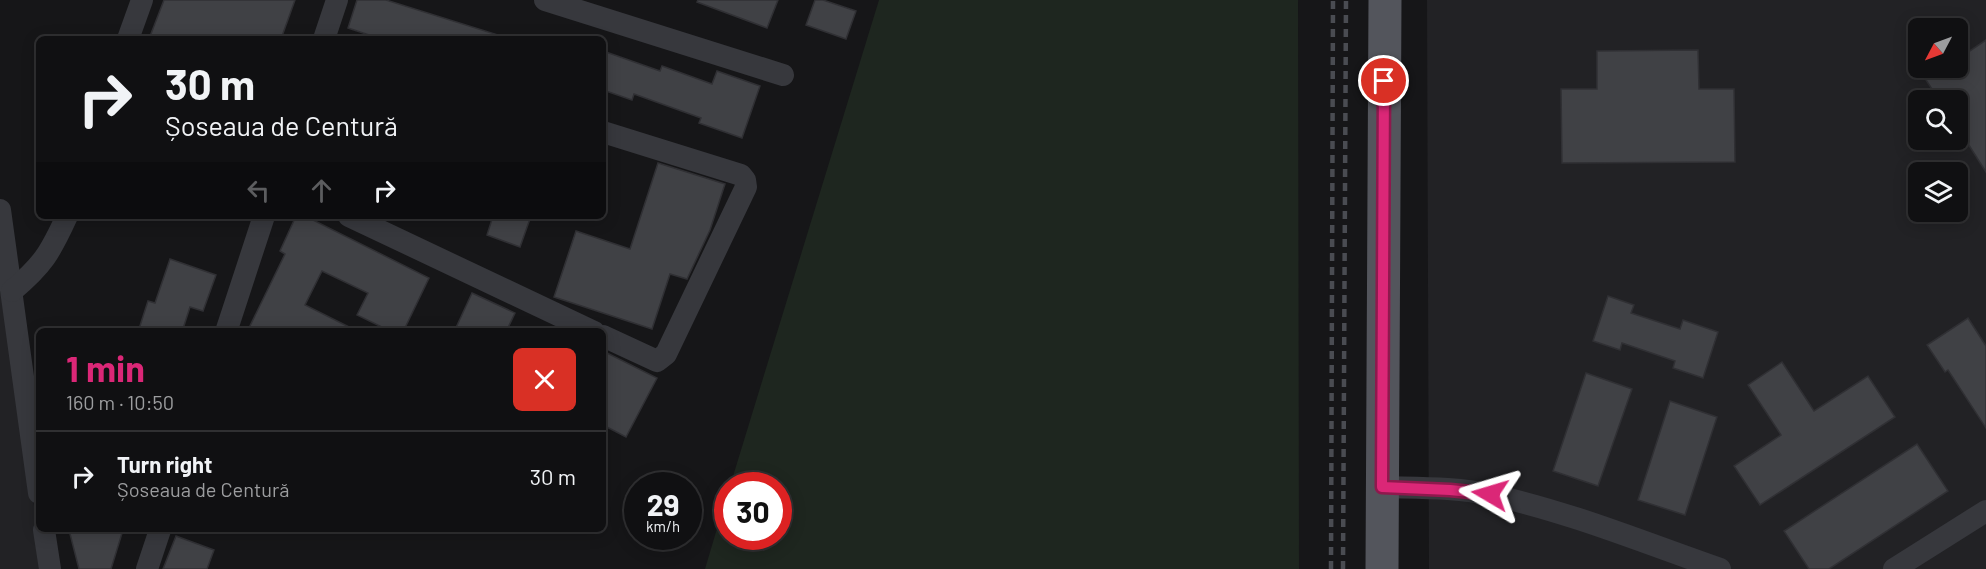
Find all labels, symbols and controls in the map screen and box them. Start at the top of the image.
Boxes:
north arrow [1908,18,1968,78]
map controls [1908,18,1968,222]
pin [1358,55,1409,106]
text: 30 m [165,58,255,108]
icon: right [66,60,144,138]
icon: arrive [1367,64,1400,97]
button: search [1908,90,1968,150]
text: Șoseaua de Centură [165,109,398,141]
button: layers [1908,162,1968,222]
icon: left [242,174,275,207]
icon: ahead [305,174,338,207]
icon: right [368,174,401,207]
text: 1 min [66,346,145,389]
button: close [513,348,576,411]
text: 160 m · 10:50 [66,390,174,414]
text: Turn right [117,451,212,477]
icon: right [66,460,99,493]
position arrow [1458,462,1522,526]
text: 30 m [530,463,576,489]
speed limit sign: 30 [714,472,792,550]
text: Șoseaua de Centură [117,477,290,501]
text: 29 [647,486,679,522]
text: km/h [646,517,680,535]

